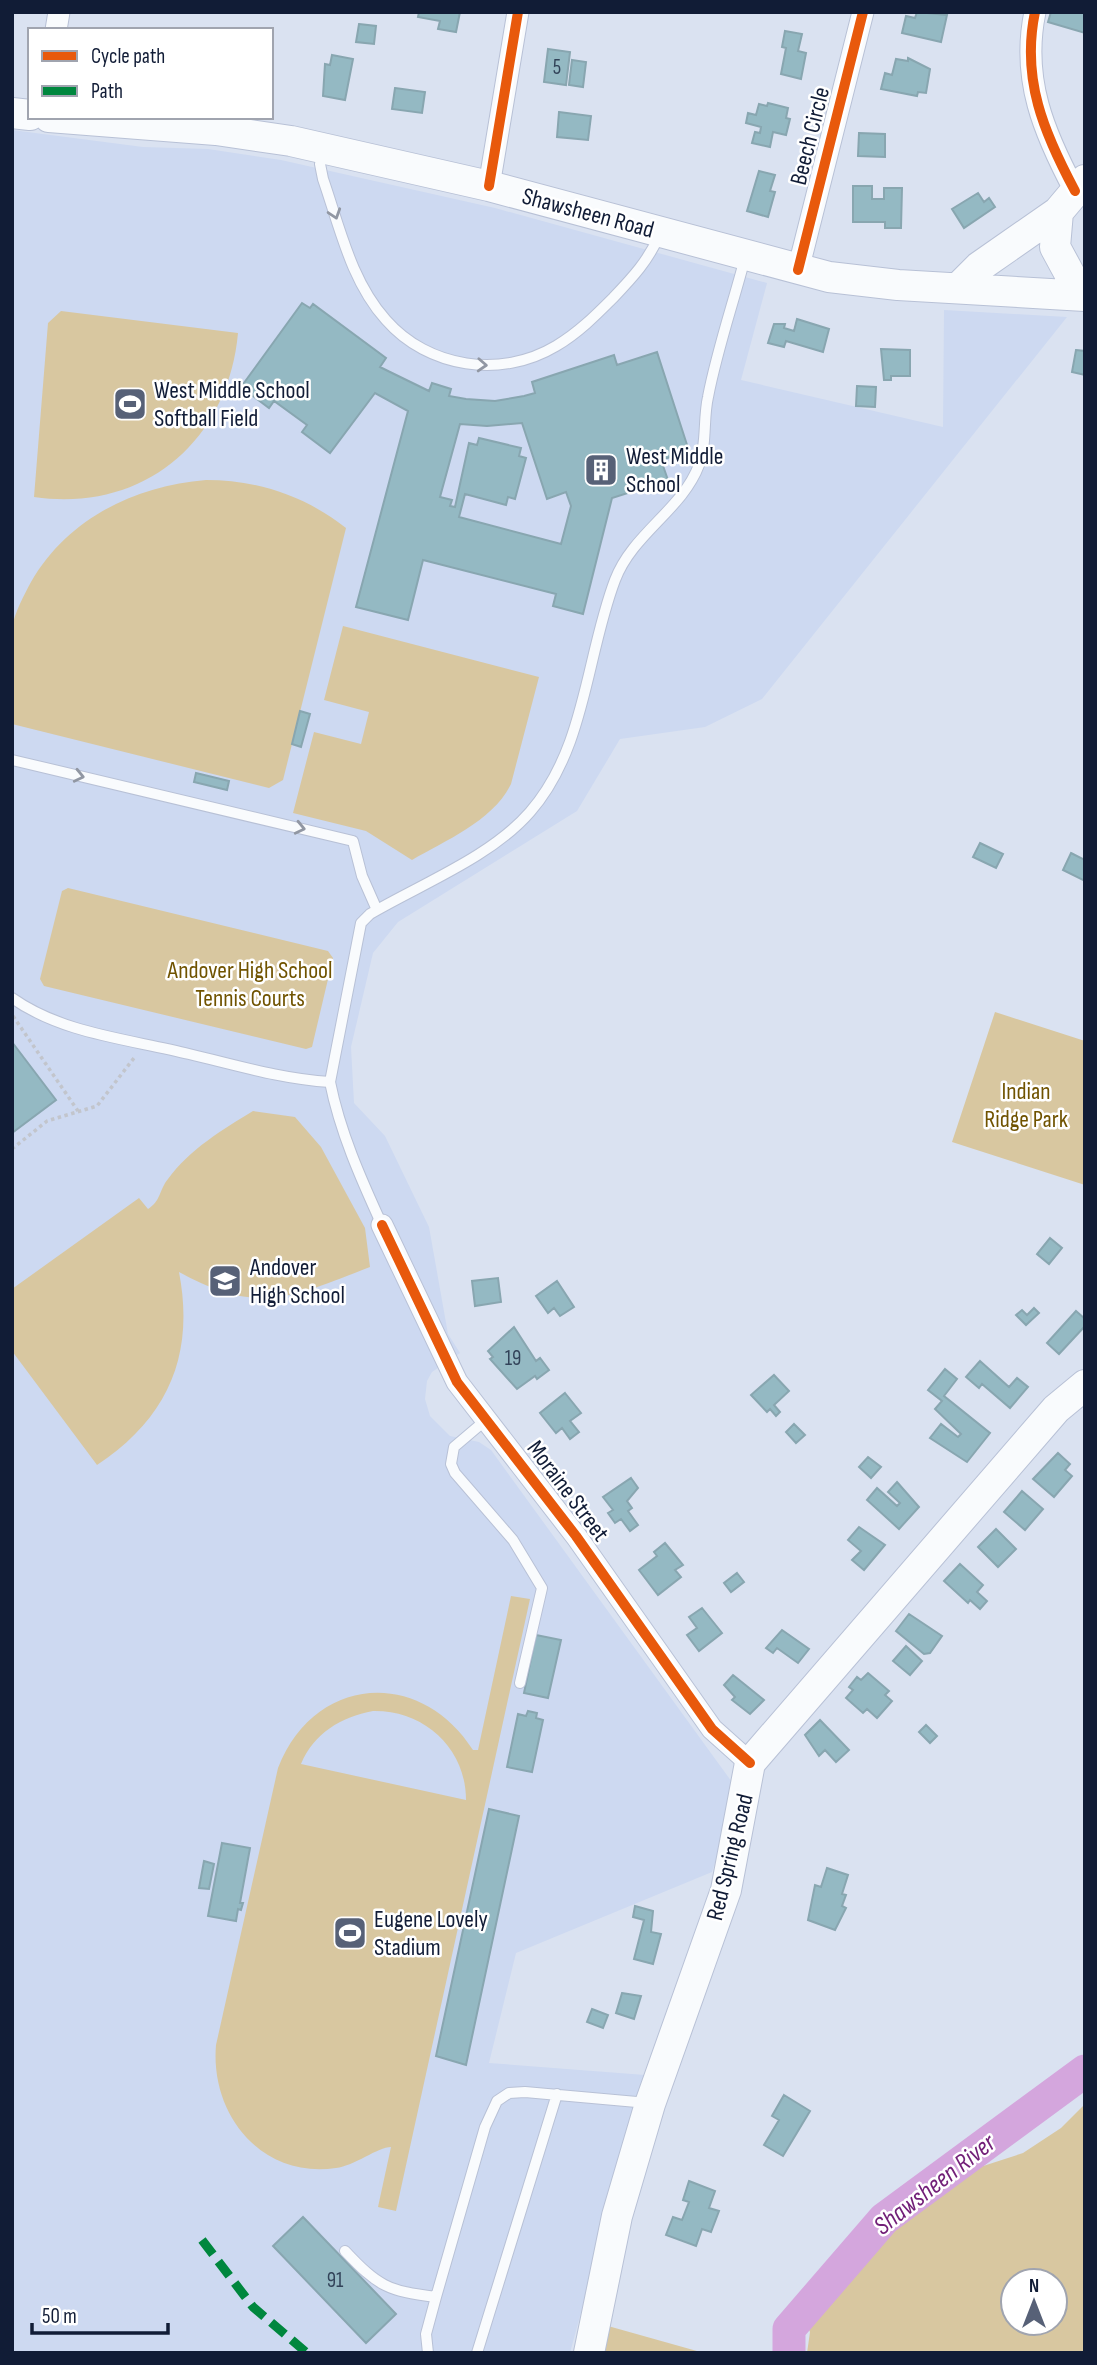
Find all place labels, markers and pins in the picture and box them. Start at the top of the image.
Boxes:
place label: West Middle School Softball Field [154,376,310,433]
sports icon: West Middle School Softball Field [111,385,149,423]
place label: West Middle School [626,442,723,499]
building icon: West Middle School [582,451,620,489]
place label: Andover High School [249,1253,345,1310]
school or university icon: Andover High School [206,1262,244,1300]
place label: Eugene Lovely Stadium [374,1905,488,1962]
sports icon: Eugene Lovely Stadium [331,1914,369,1952]

